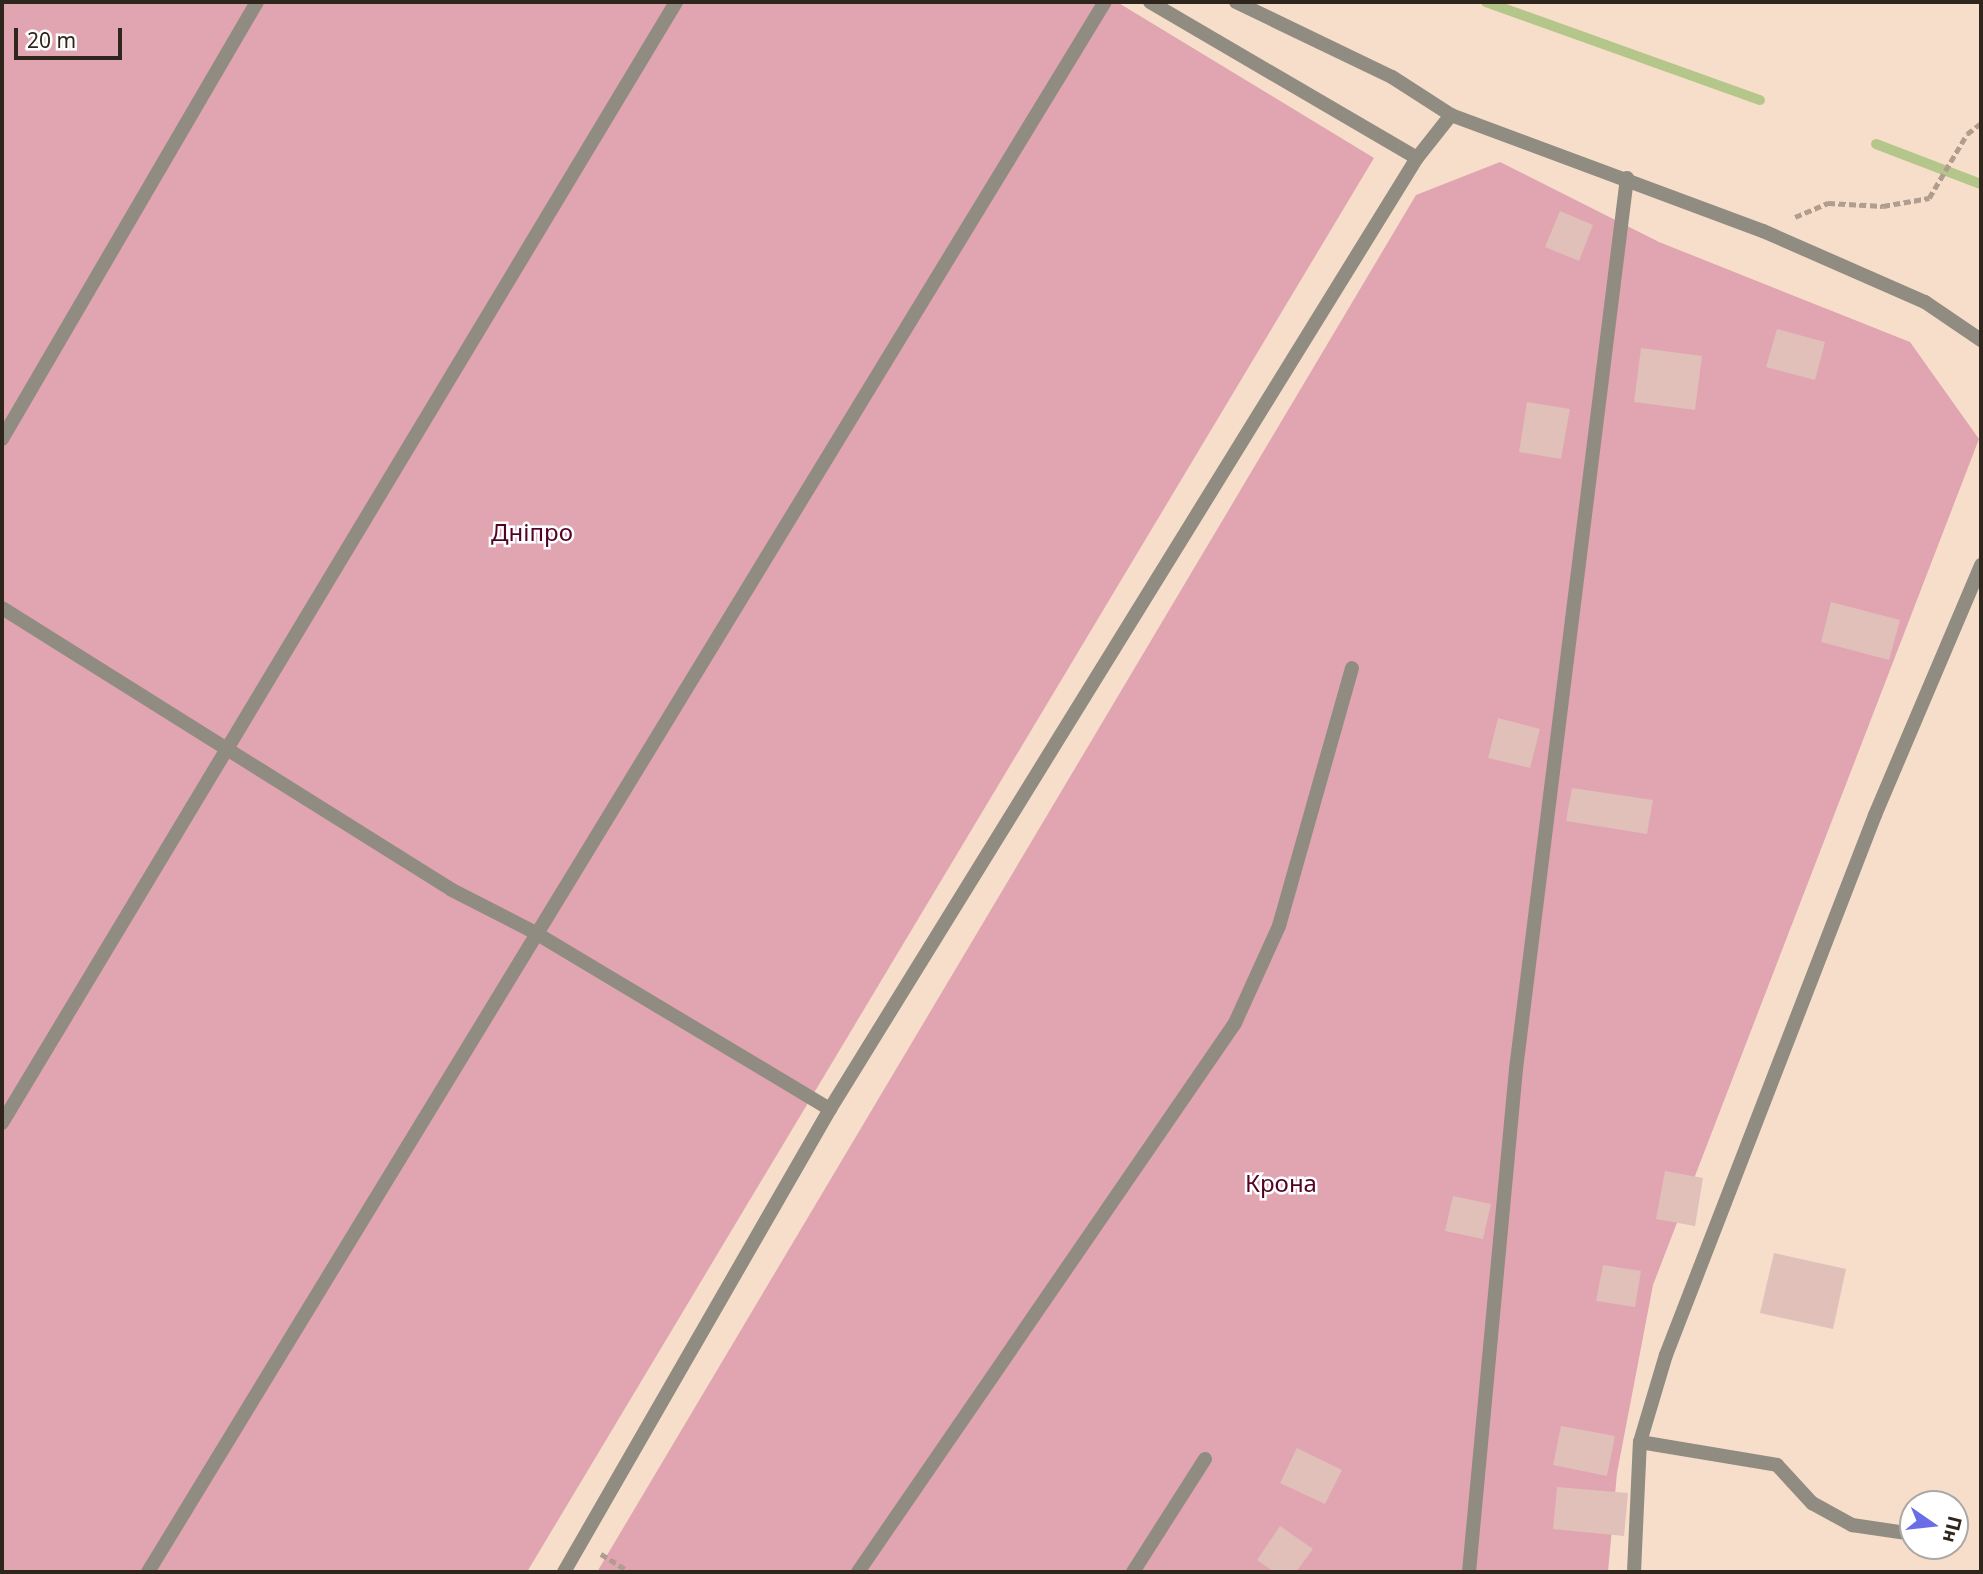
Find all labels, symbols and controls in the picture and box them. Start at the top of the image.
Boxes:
scale bar [18,14,126,58]
text: 20 m [27,26,76,54]
park label: Дніпро [491,518,573,546]
park label: Крона [1245,1169,1317,1197]
north arrow [1899,1490,1969,1560]
text: Пн [1937,1513,1968,1546]

